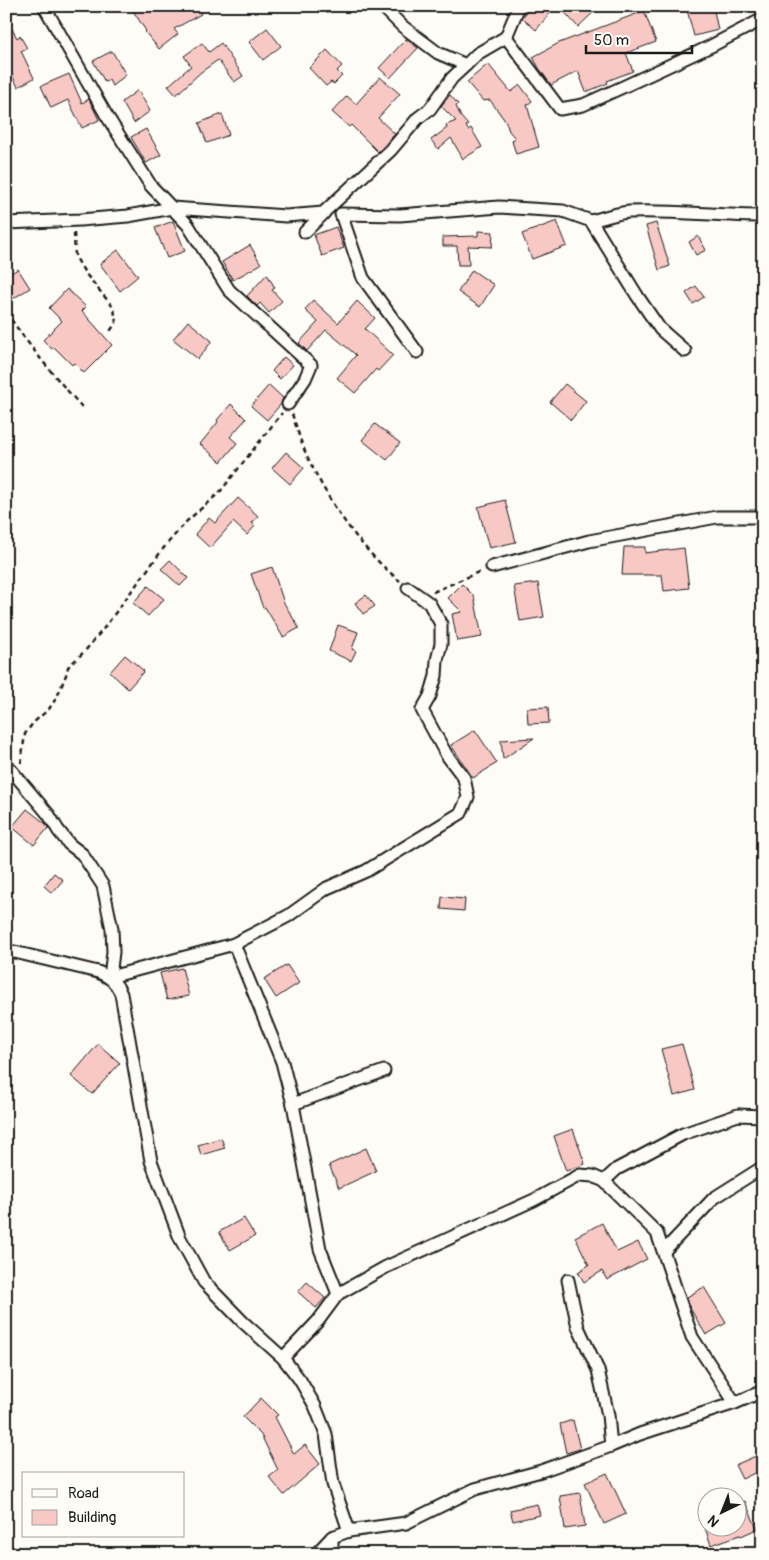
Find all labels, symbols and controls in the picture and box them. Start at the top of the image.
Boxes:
scale bar [586,22,693,54]
text: 50 m [594,31,629,50]
legend [22,1472,185,1538]
text: Road [68,1484,99,1503]
north arrow [696,1488,746,1538]
text: Building [68,1508,116,1527]
text: N [704,1512,723,1531]

